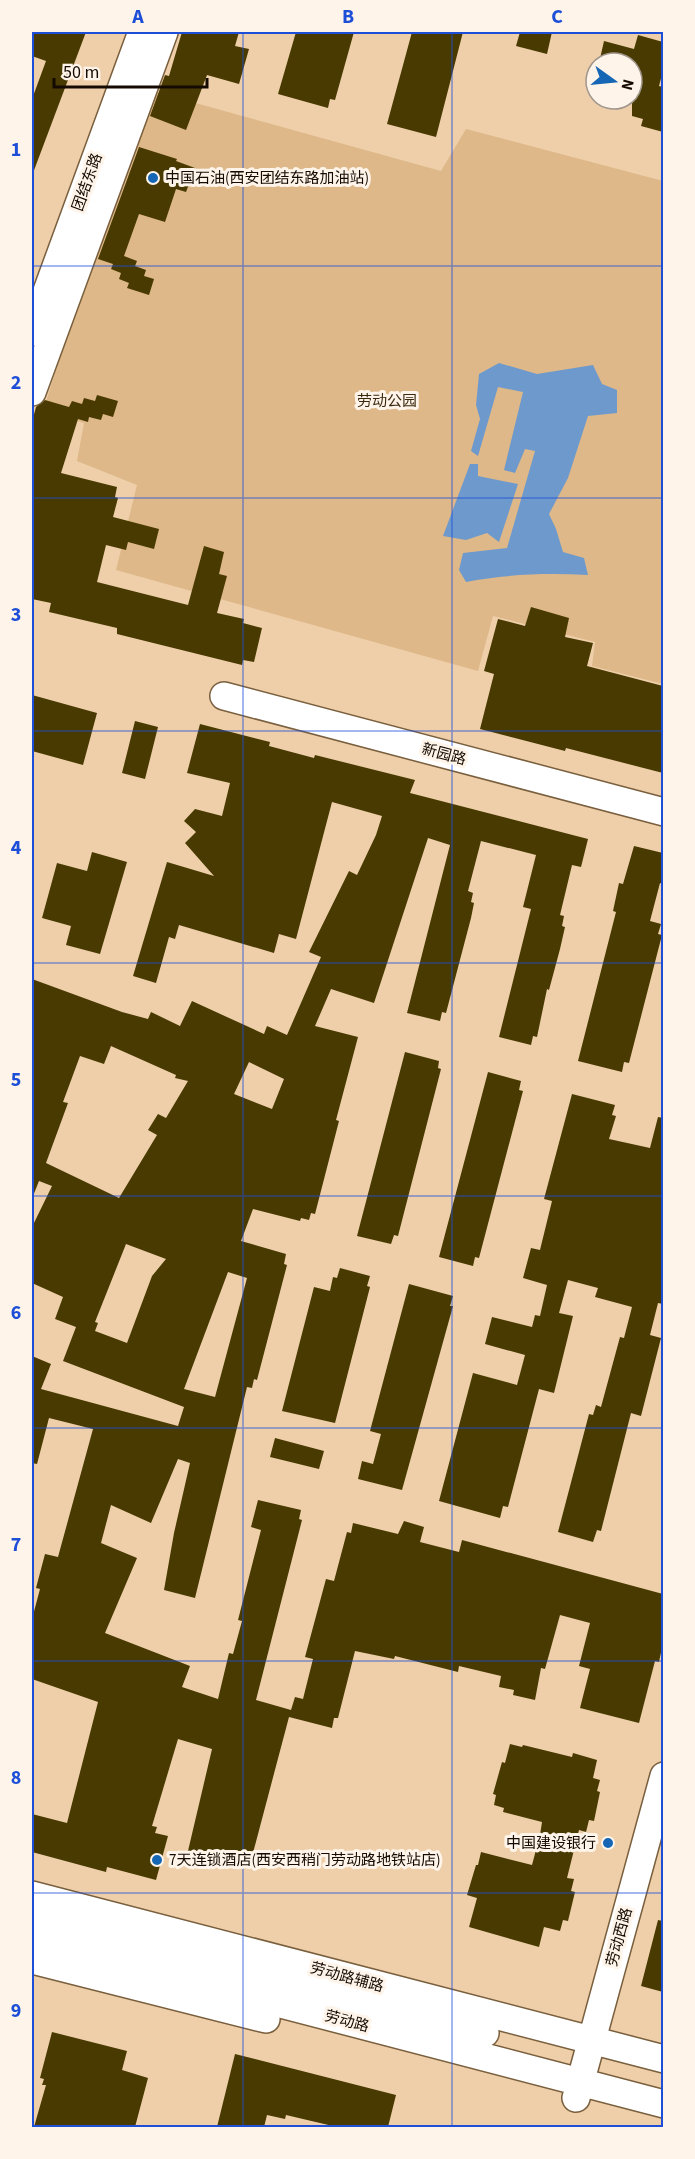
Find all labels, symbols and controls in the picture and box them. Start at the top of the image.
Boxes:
text: A [131,3,144,31]
text: B [342,3,354,31]
text: C [551,3,563,31]
scale bar [54,51,207,89]
north arrow [584,51,644,111]
text: 50 m [63,60,99,85]
text: N [616,77,640,93]
text: 1 [11,136,21,164]
street label: 团结东路 [67,150,108,214]
place label: 中国石油(西安团结东路加油站) [165,168,369,189]
marker: 中国石油(西安团结东路加油站) [146,171,160,185]
text: 2 [11,369,21,397]
park label: 劳动公园 [357,391,417,412]
text: 3 [11,601,21,629]
street label: 新园路 [419,739,468,770]
text: 4 [11,834,22,862]
text: 5 [11,1066,21,1094]
text: 6 [11,1299,21,1327]
text: 7 [11,1531,21,1559]
text: 8 [11,1764,21,1792]
place label: 中国建设银行 [506,1833,596,1854]
marker: 中国建设银行 [601,1836,615,1850]
place label: 7天连锁酒店(西安西稍门劳动路地铁站店) [169,1850,441,1871]
marker: 7天连锁酒店(西安西稍门劳动路地铁站店) [150,1853,164,1867]
street label: 劳动西路 [602,1905,637,1969]
street label: 劳动路辅路 [308,1958,386,1997]
text: 9 [11,1997,21,2025]
street label: 劳动路 [322,2006,371,2037]

